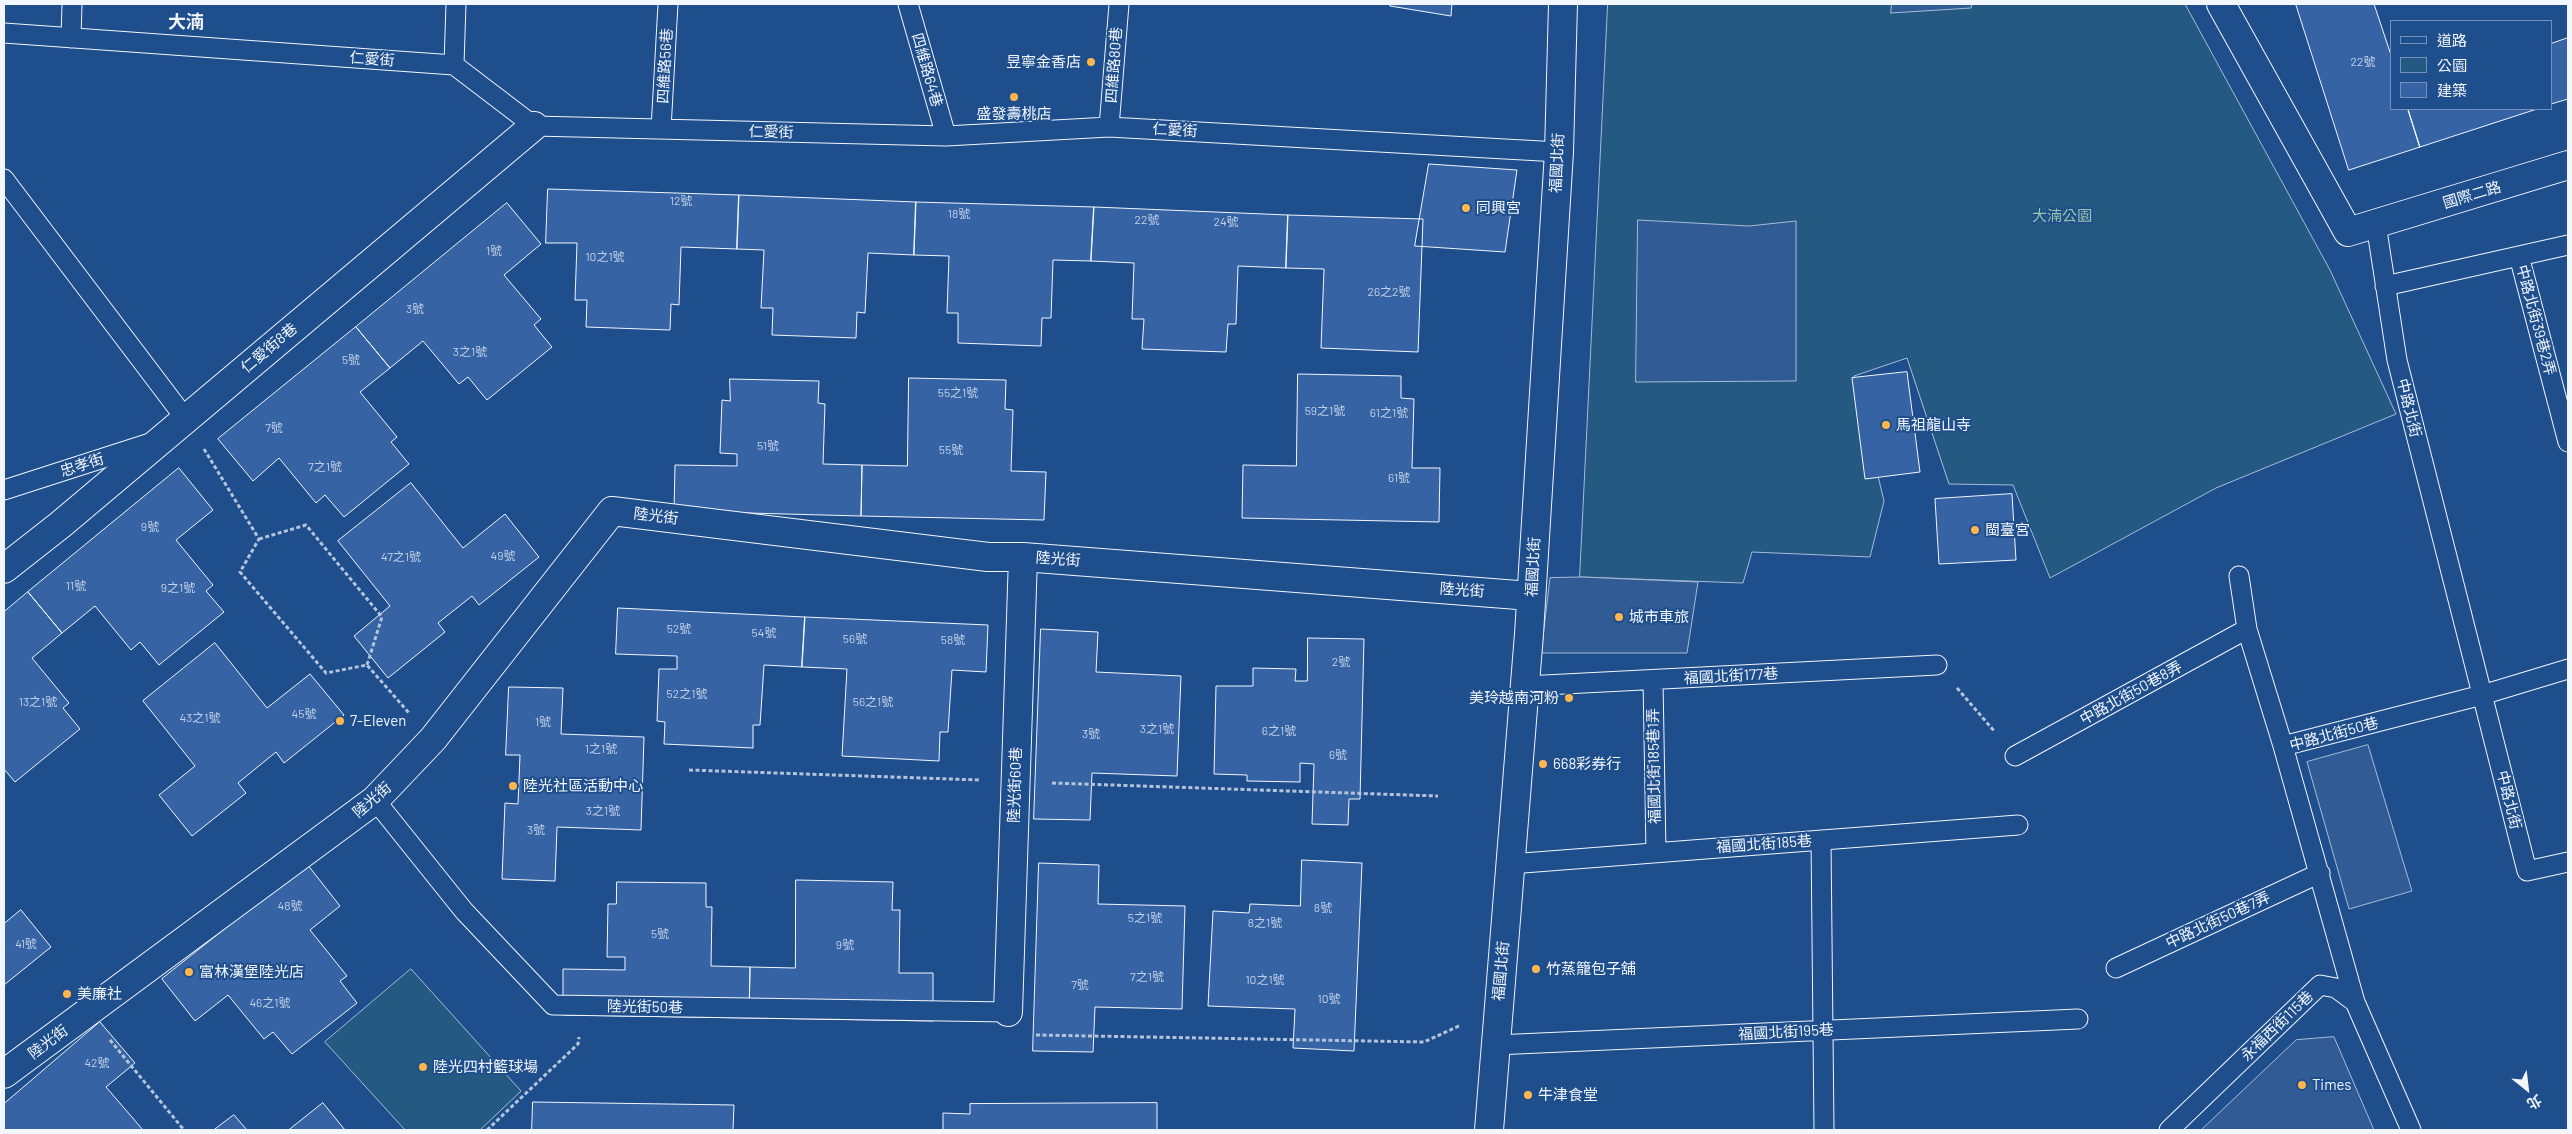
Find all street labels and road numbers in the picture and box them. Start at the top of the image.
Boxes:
street label: 四維路80巷 [1102,26,1126,104]
street label: 四維路56巷 [654,28,676,104]
street label: 四維路64巷 [908,31,946,109]
street label: 仁愛街 [349,48,395,70]
street label: 仁愛街 [1152,120,1198,140]
street label: 仁愛街 [748,123,794,141]
street label: 福國北街 [1546,133,1568,193]
street label: 國際二路 [2441,178,2503,212]
street label: 中路北街39巷2弄 [2513,263,2559,377]
street label: 仁愛街8巷 [237,319,301,377]
street label: 中路北街 [2393,377,2425,439]
street label: 忠孝街 [58,449,106,481]
street label: 陸光街 [633,504,679,528]
street label: 福國北街 [1522,537,1544,597]
street label: 陸光街 [1035,548,1081,570]
street label: 陸光街 [1439,579,1485,601]
street label: 中路北街50巷8弄 [2077,657,2185,729]
street label: 福國北街177巷 [1683,665,1779,687]
street label: 福國北街185巷1弄 [1644,708,1664,824]
street label: 中路北街50巷 [2288,714,2380,754]
street label: 陸光街60巷 [1005,747,1025,823]
street label: 中路北街 [2493,769,2525,831]
street label: 陸光街 [349,778,395,822]
street label: 福國北街185巷 [1716,832,1812,856]
street label: 中路北街50巷7弄 [2163,888,2273,952]
street label: 福國北街 [1489,940,1513,1002]
street label: 永福西街115巷 [2237,987,2317,1065]
street label: 陸光街50巷 [607,997,683,1017]
street label: 陸光街 [25,1021,71,1063]
street label: 福國北街195巷 [1738,1021,1834,1043]

